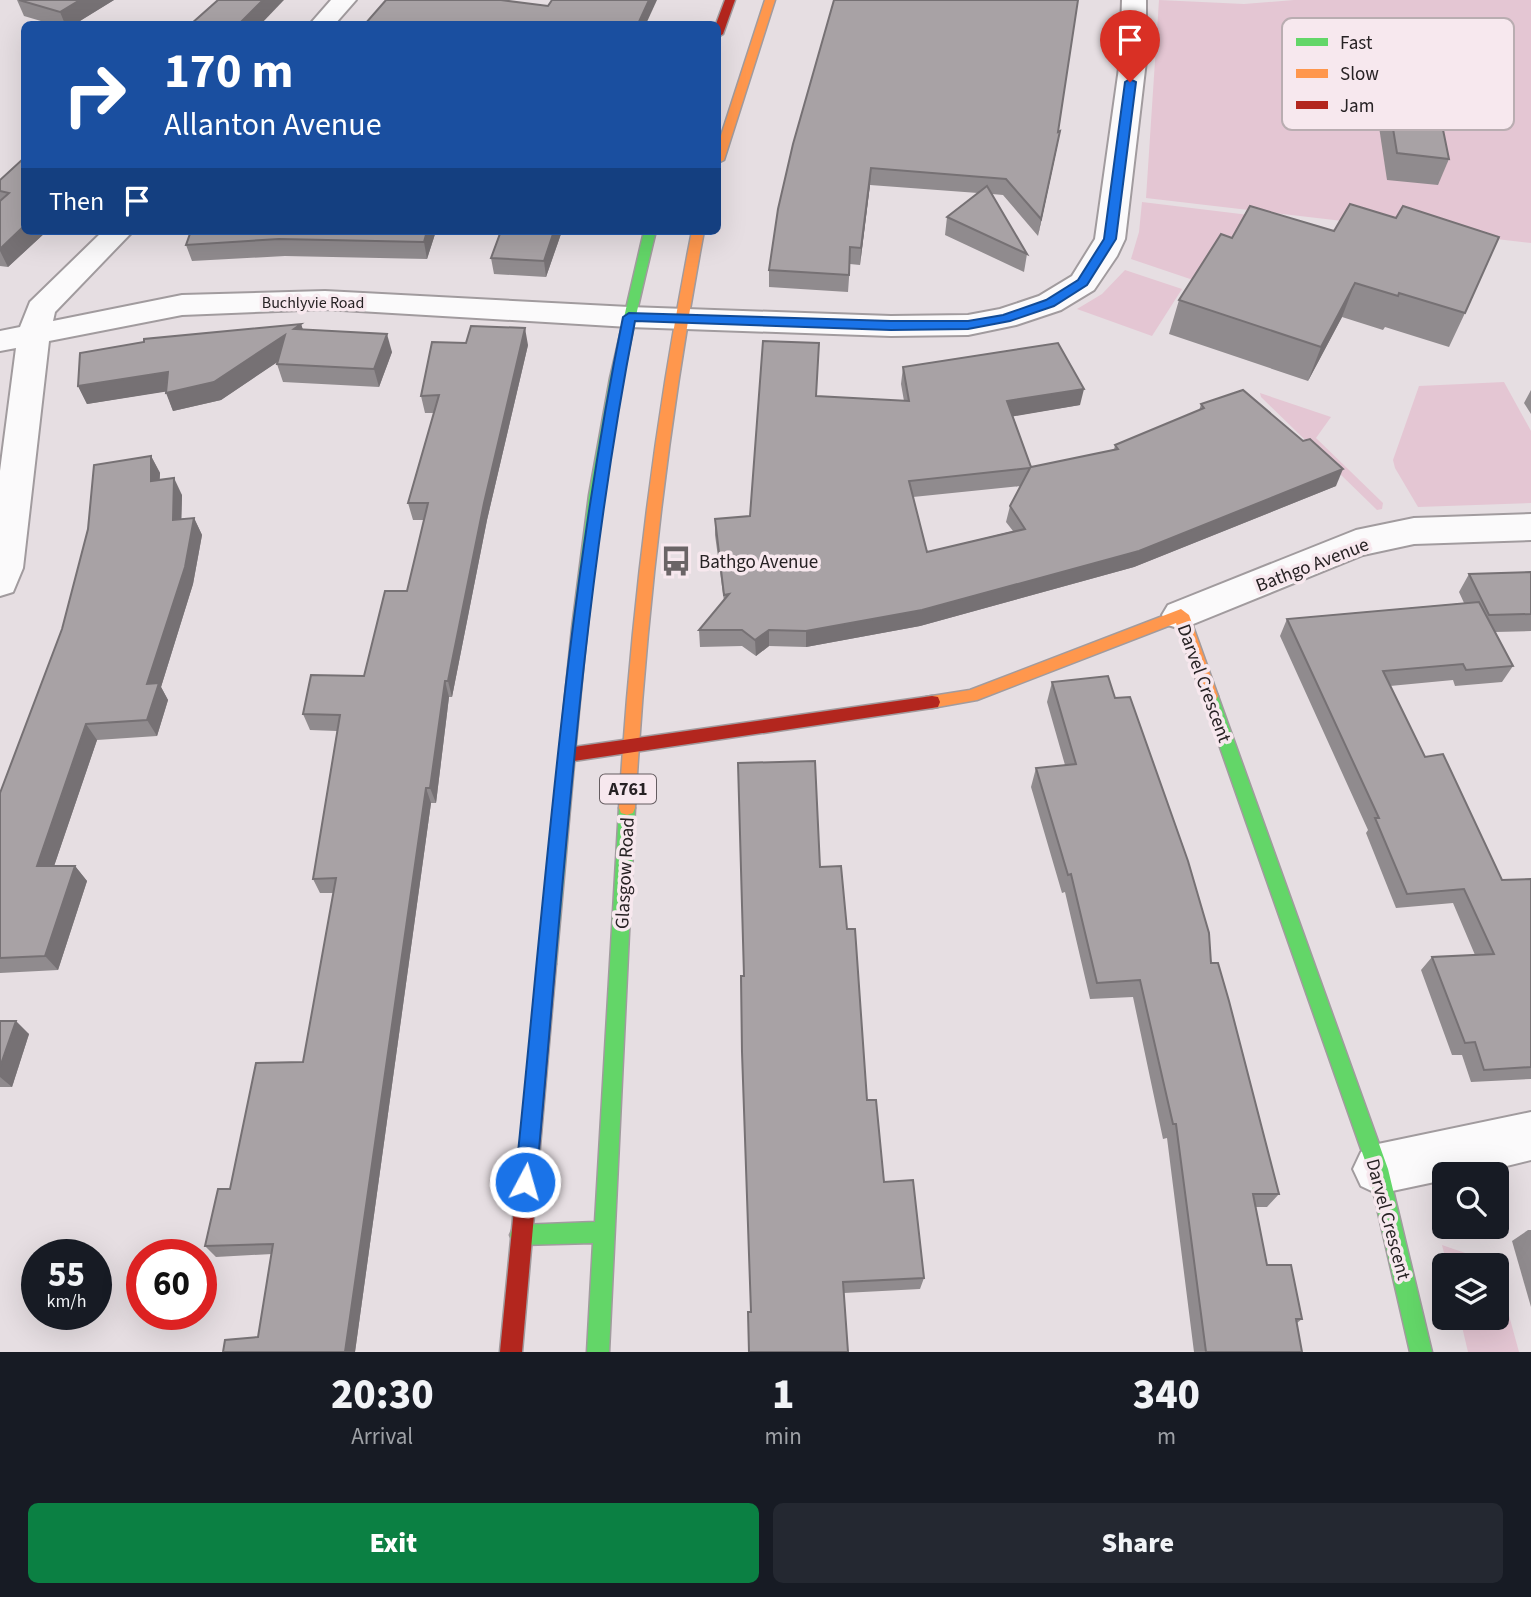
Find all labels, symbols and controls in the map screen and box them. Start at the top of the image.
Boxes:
pin [1100,10,1160,82]
legend [1282,18,1514,130]
icon: arrive [1111,21,1149,59]
text: Fast [1340,30,1373,57]
text: 170 m [164,37,293,107]
icon: right [49,49,140,140]
text: Slow [1340,61,1379,88]
text: Jam [1340,93,1374,120]
text: Allanton Avenue [164,102,382,148]
icon: arrive [118,182,156,220]
text: Then [49,183,104,220]
street label: Buchlyvie Road [262,292,364,314]
street label: Bathgo Avenue [1252,531,1373,599]
bus stop icon: Bathgo Avenue [659,544,693,578]
place label: Bathgo Avenue [699,549,818,576]
street label: Darvel Crescent [1170,620,1238,747]
road number: A761 [600,774,656,804]
street label: Glasgow Road [609,817,642,930]
position arrow [488,1145,562,1219]
street label: Darvel Crescent [1358,1156,1417,1283]
map controls [1432,1162,1509,1330]
button: search [1432,1162,1509,1239]
speed limit sign: 60 [126,1239,217,1330]
text: 55 [48,1250,85,1300]
button: layers [1432,1253,1509,1330]
text: km/h [47,1289,86,1314]
text: 20:30 [331,1365,434,1425]
text: 1 [772,1365,794,1425]
text: 340 [1133,1365,1200,1425]
text: Arrival [351,1420,413,1453]
text: min [765,1420,802,1453]
text: m [1157,1420,1176,1453]
button: Exit [28,1503,759,1583]
button: Share [773,1503,1503,1583]

